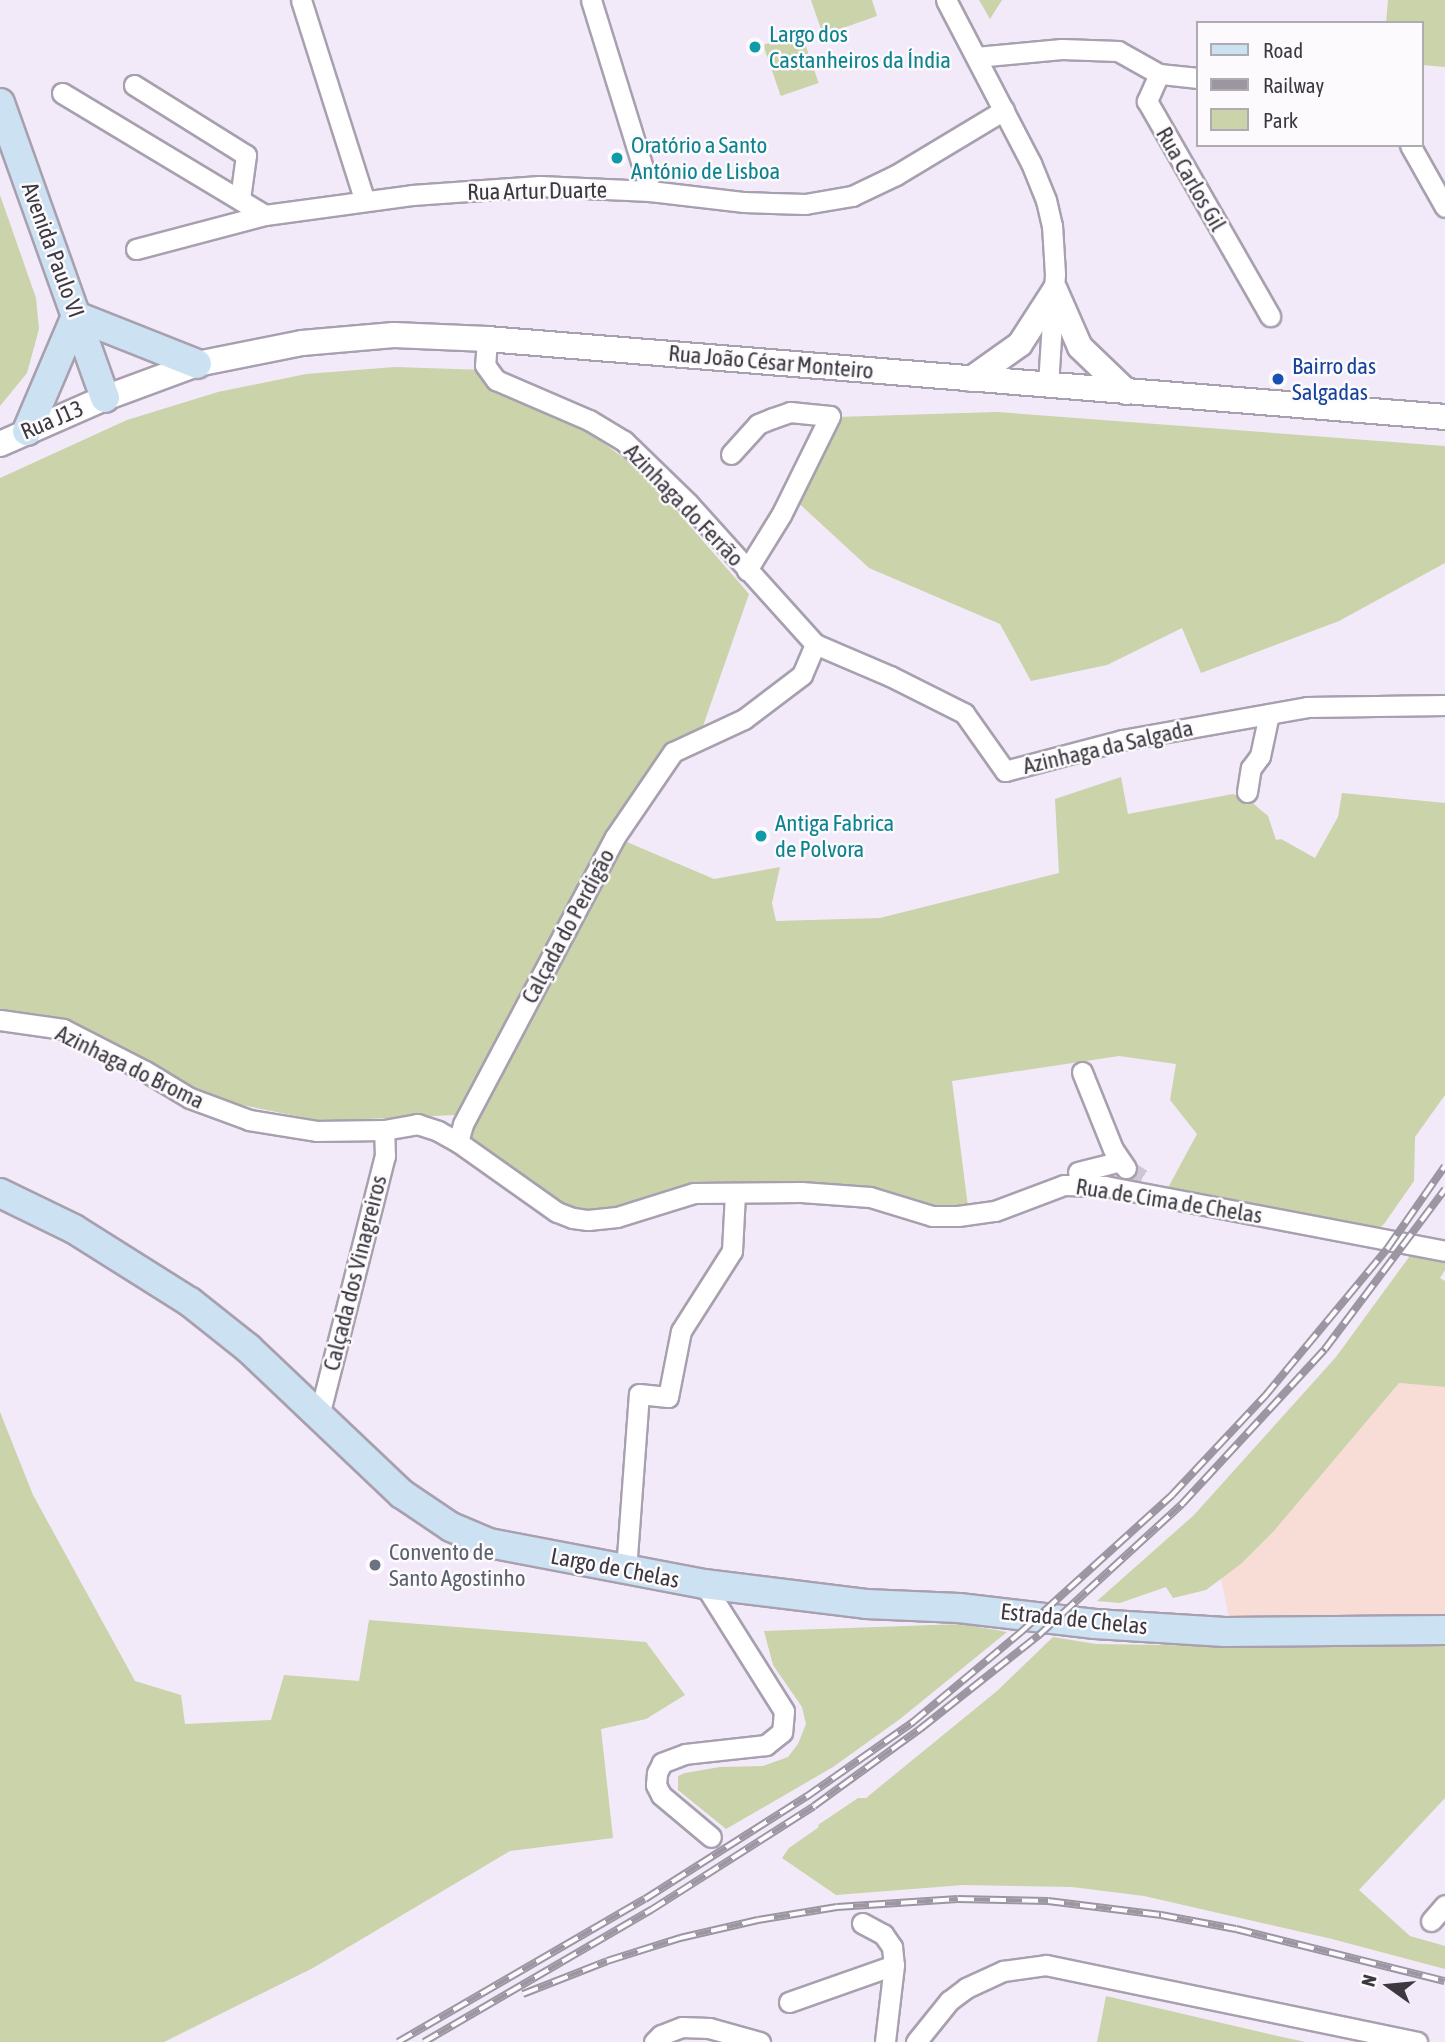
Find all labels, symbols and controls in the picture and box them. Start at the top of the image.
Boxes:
place label: Largo dos Castanheiros da Índia [769,20,951,74]
legend [1196,21,1424,147]
text: Road [1263,38,1303,62]
marker: Largo dos Castanheiros da Índia [747,39,763,55]
text: Railway [1263,73,1324,97]
text: Park [1263,108,1298,132]
street label: Rua Carlos Gil [1150,122,1232,236]
place label: Oratório a Santo António de Lisboa [631,131,780,185]
marker: Oratório a Santo António de Lisboa [609,150,625,166]
street label: Rua Artur Duarte [467,176,607,206]
street label: Avenida Paulo VI [16,179,90,321]
street label: Rua João César Monteiro [667,339,875,385]
place label: Bairro das Salgadas [1292,352,1376,406]
marker: Bairro das Salgadas [1270,371,1286,387]
street label: Rua J13 [16,395,88,445]
street label: Azinhaga do Ferrão [619,438,749,572]
street label: Azinhaga da Salgada [1020,714,1196,780]
place label: Antiga Fabrica de Polvora [775,809,894,863]
marker: Antiga Fabrica de Polvora [753,828,769,844]
street label: Calçada do Perdigão [516,844,620,1008]
street label: Azinhaga do Broma [51,1019,209,1115]
street label: Calçada dos Vinagreiros [317,1172,393,1374]
street label: Rua de Cima de Chelas [1074,1173,1264,1229]
place label: Convento de Santo Agostinho [389,1538,526,1592]
street label: Largo de Chelas [548,1542,682,1594]
marker: Convento de Santo Agostinho [367,1557,383,1573]
street label: Estrada de Chelas [999,1598,1149,1640]
north arrow [1354,1951,1424,2021]
text: N [1357,1972,1381,1989]

